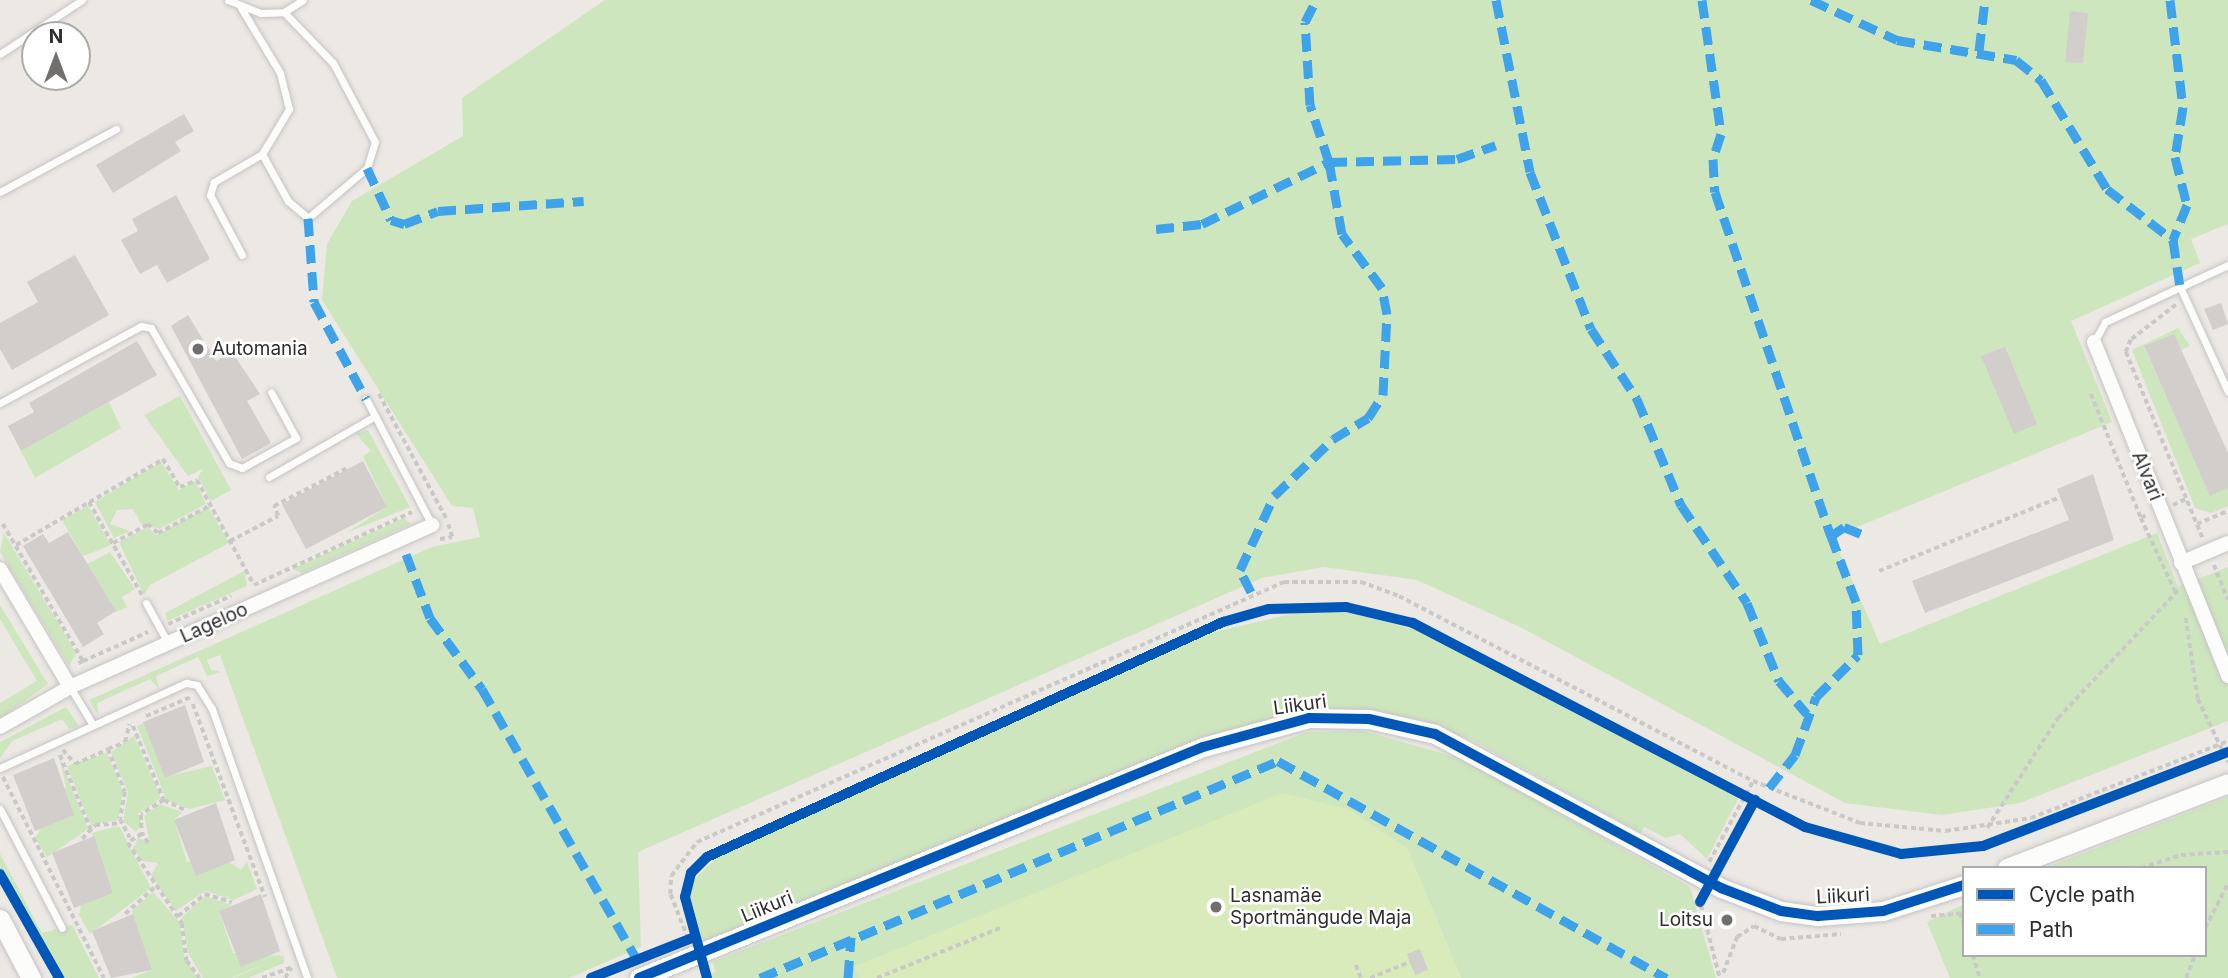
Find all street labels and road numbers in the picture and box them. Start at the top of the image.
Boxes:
street label: Alvari [2127,448,2167,504]
street label: Lageloo [177,598,251,648]
street label: Liikuri [1272,690,1328,720]
street label: Liikuri [1816,883,1870,909]
street label: Liikuri [738,886,796,928]

